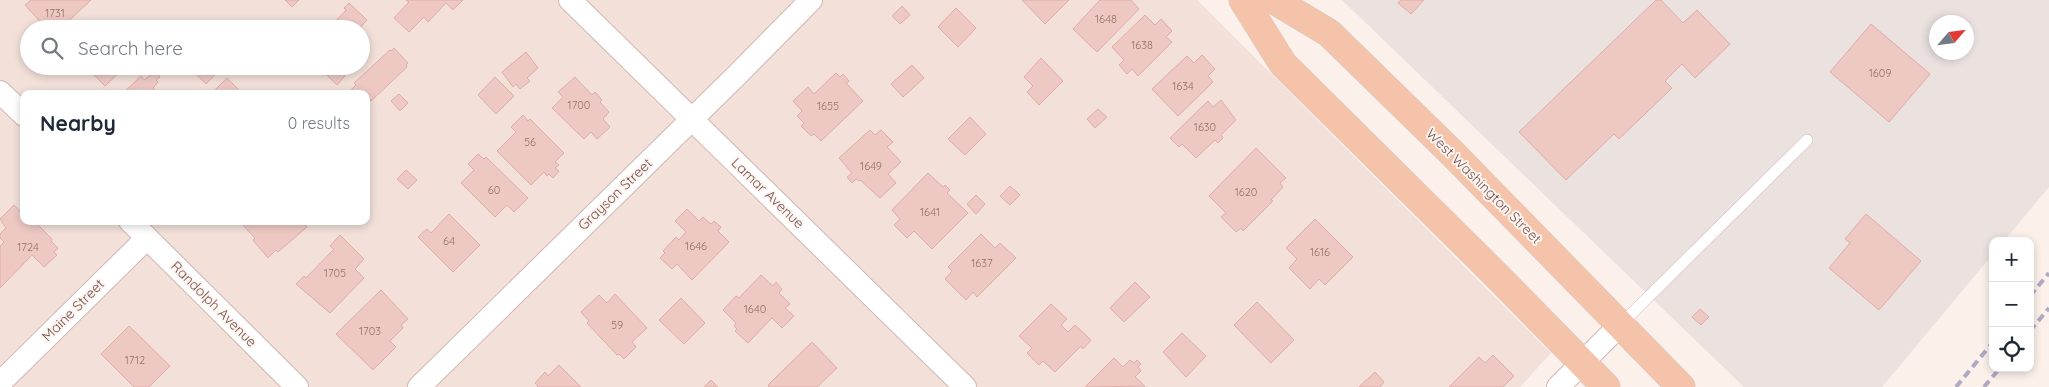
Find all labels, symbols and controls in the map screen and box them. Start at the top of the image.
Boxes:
house number: 1731 [45,6,65,20]
house number: 1648 [1095,12,1117,26]
north arrow [1929,15,1974,60]
search box [20,20,370,75]
icon: search [38,34,66,62]
text: Search here [78,36,183,60]
house number: 1638 [1131,38,1153,52]
house number: 1609 [1869,66,1891,80]
house number: 1634 [1172,79,1194,93]
house number: 1700 [568,98,590,112]
house number: 1655 [817,99,839,113]
text: Nearby [40,110,116,136]
text: 0 results [288,113,350,133]
house number: 1630 [1194,120,1216,134]
street label: West Washington Street [1423,125,1546,248]
house number: 56 [524,135,536,149]
street label: Grayson Street [574,154,656,234]
street label: Lamar Avenue [728,154,808,232]
house number: 1649 [860,159,882,173]
house number: 60 [488,183,500,197]
house number: 1620 [1235,185,1257,199]
house number: 1641 [920,205,940,219]
house number: 64 [443,234,455,248]
map controls [1989,237,2034,372]
button: + [1989,237,2034,282]
house number: 1646 [685,239,707,253]
house number: 1724 [17,240,39,254]
house number: 1616 [1310,245,1330,259]
house number: 1637 [971,256,993,270]
street label: Randolph Avenue [167,257,261,351]
house number: 1705 [324,266,346,280]
street label: Maine Street [38,275,108,345]
button: − [1989,282,2034,327]
house number: 1640 [744,302,766,316]
house number: 59 [611,318,623,332]
house number: 1703 [359,324,381,338]
button: locate [1989,327,2034,372]
house number: 1712 [125,353,145,367]

